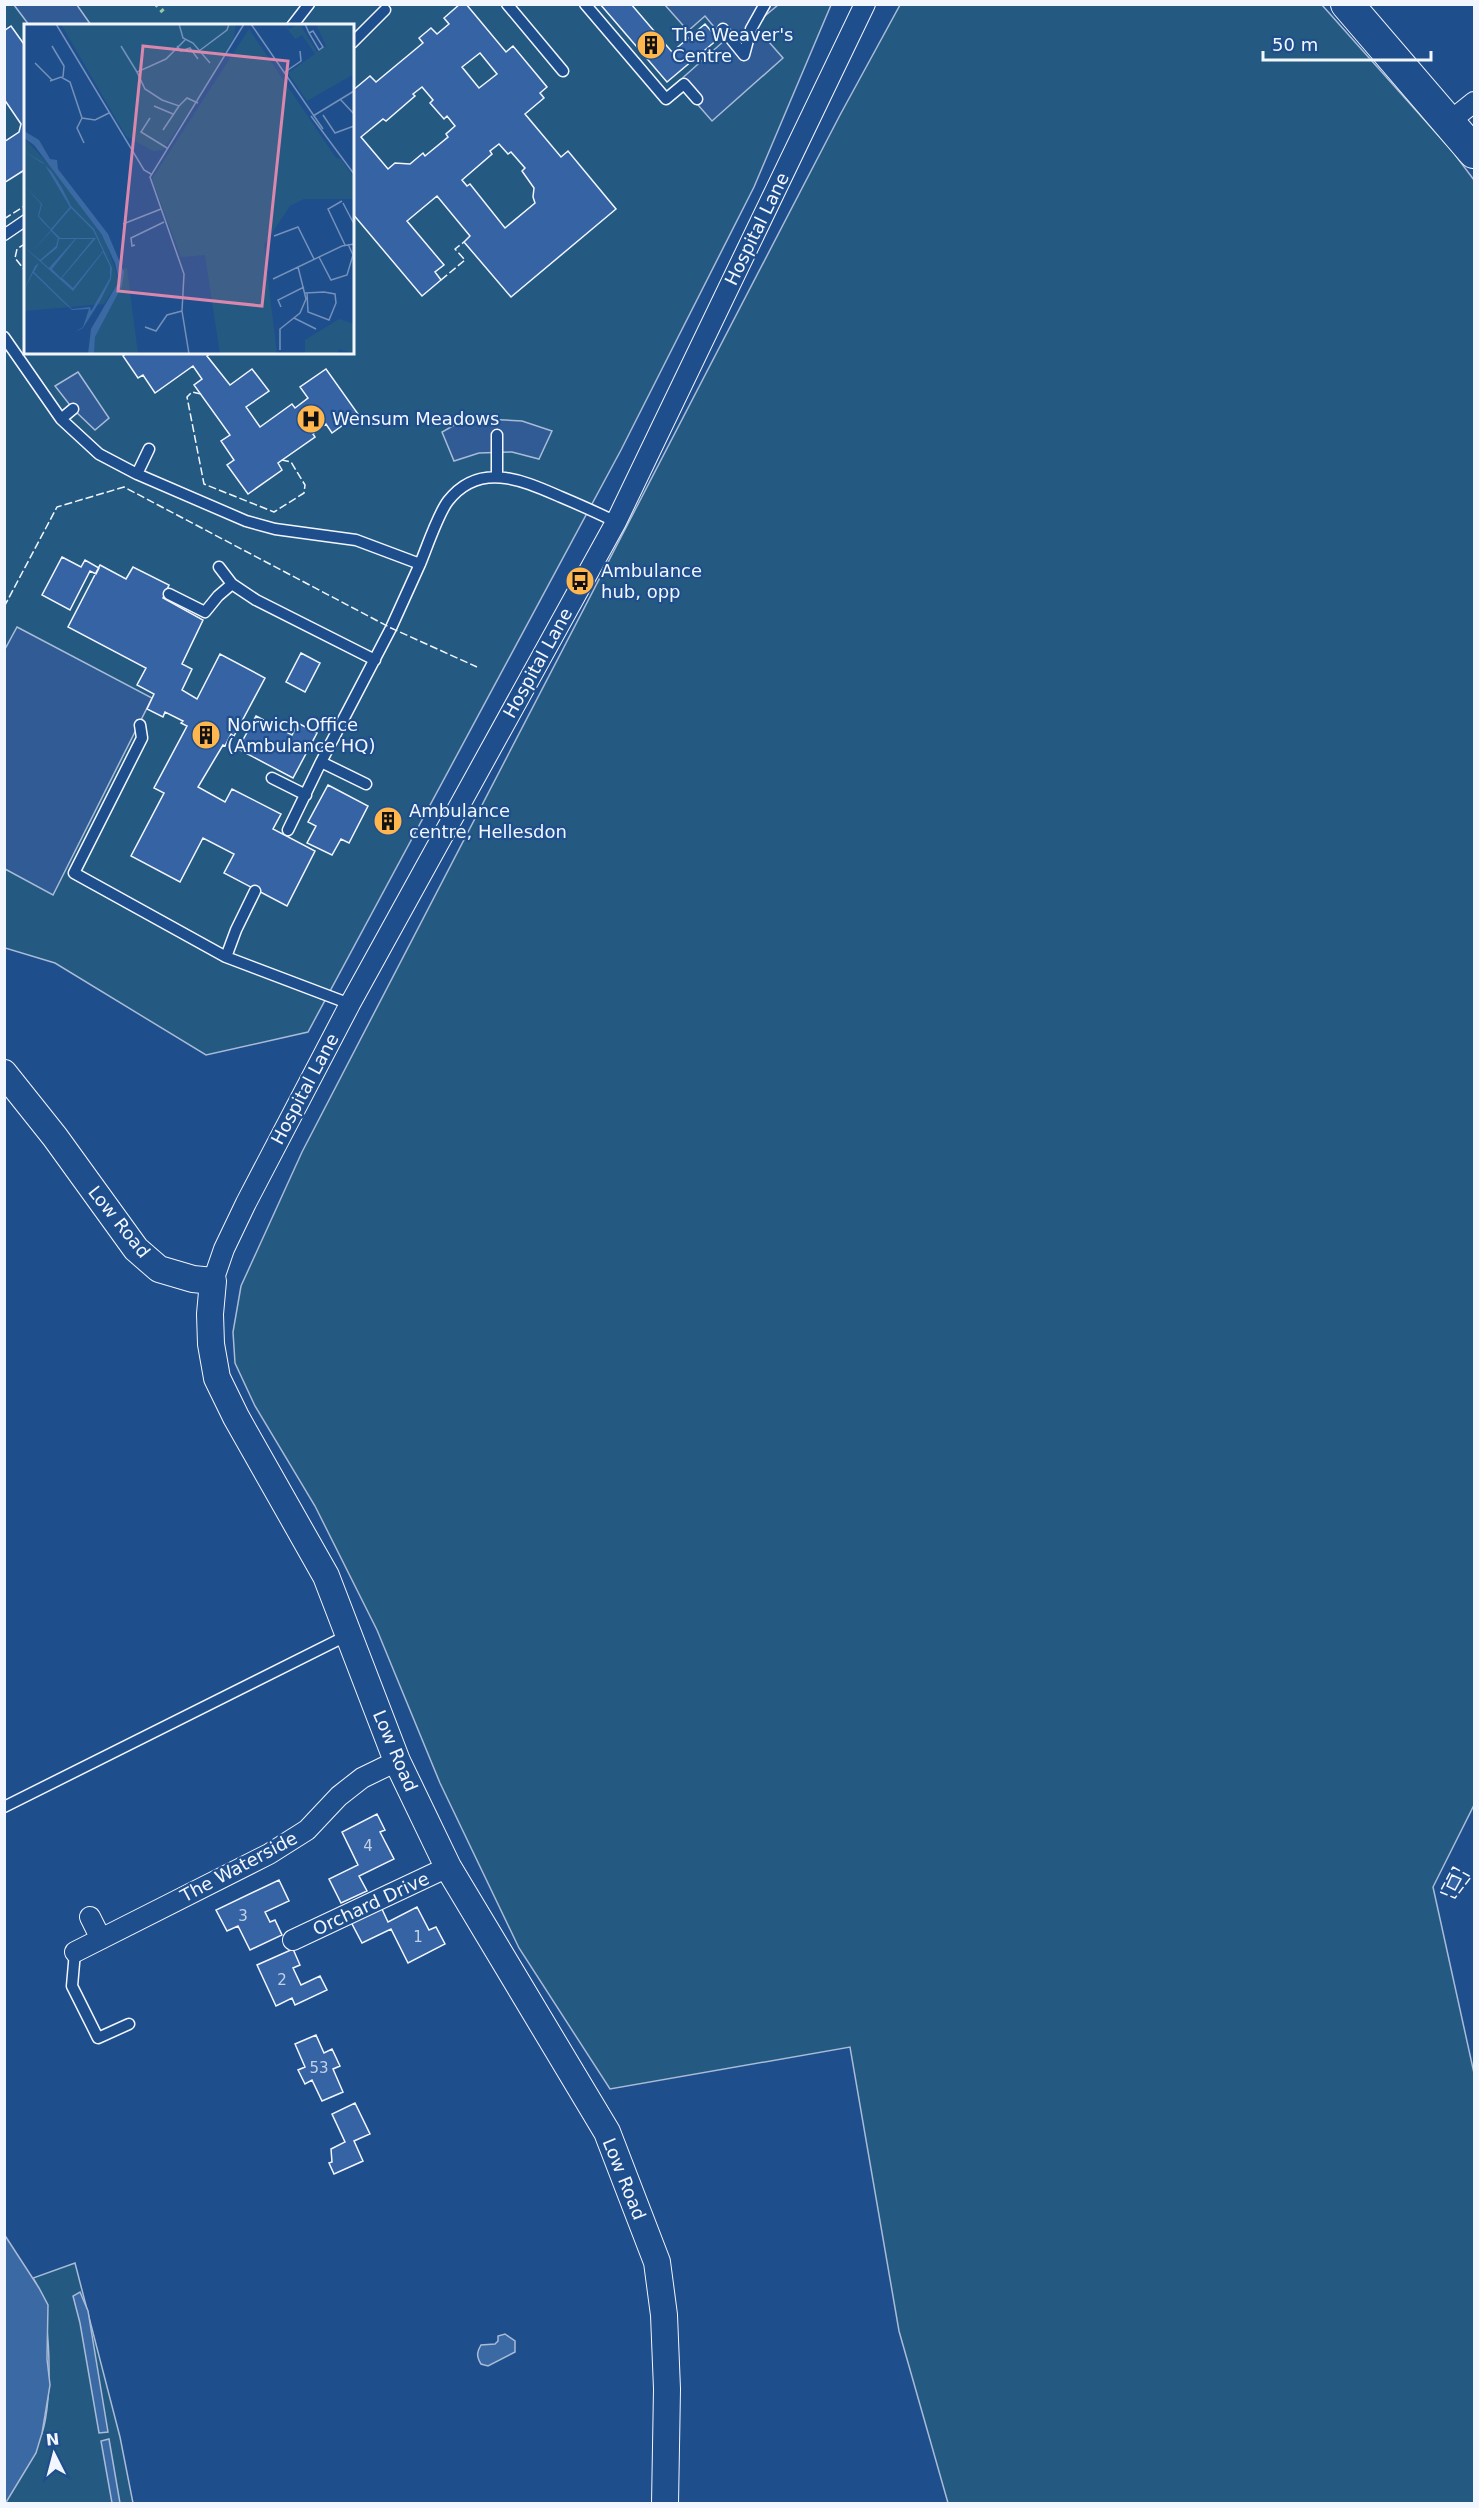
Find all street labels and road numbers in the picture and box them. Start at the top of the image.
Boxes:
street label: Hospital Lane [720,169,793,289]
street label: Hospital Lane [499,604,576,722]
street label: Hospital Lane [266,1030,343,1148]
street label: Low Road [84,1182,155,1262]
street label: Low Road [369,1707,422,1795]
street label: The Waterside [176,1827,301,1907]
street label: Orchard Drive [309,1867,432,1940]
street label: Low Road [599,2135,650,2223]

